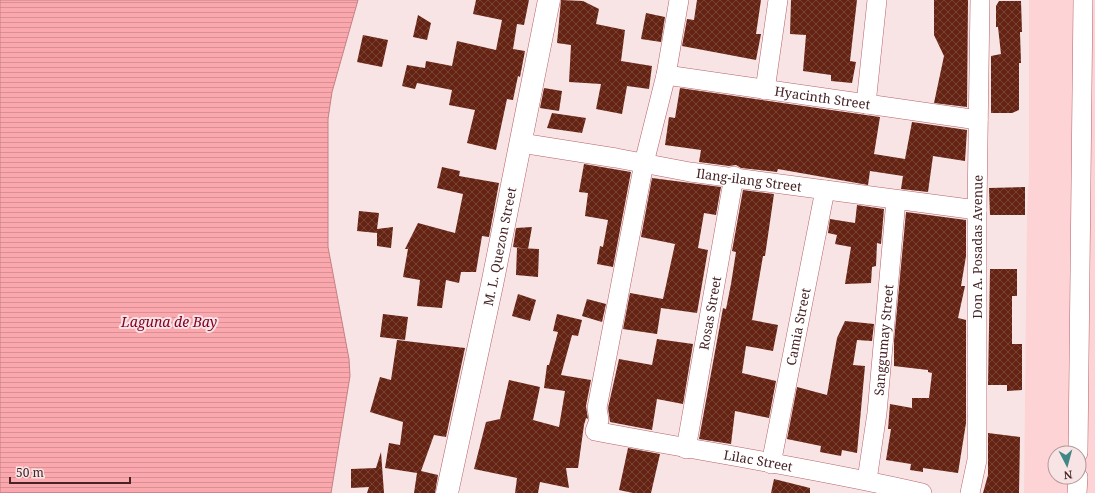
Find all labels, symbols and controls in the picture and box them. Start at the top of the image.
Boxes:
street label: Hyacinth Street [773,82,872,113]
street label: Ilang-ilang Street [695,164,803,196]
street label: Don A. Posadas Avenue [968,174,987,319]
street label: M. L. Quezon Street [479,185,520,308]
street label: Rosas Street [695,274,725,351]
street label: Sanggumay Street [870,283,897,396]
street label: Camia Street [782,286,815,367]
water label: Laguna de Bay [120,312,217,331]
street label: Lilac Street [722,445,795,476]
north arrow [1047,445,1087,485]
scale bar [10,459,130,485]
text: 50 m [16,464,44,481]
text: N [1063,468,1073,483]

